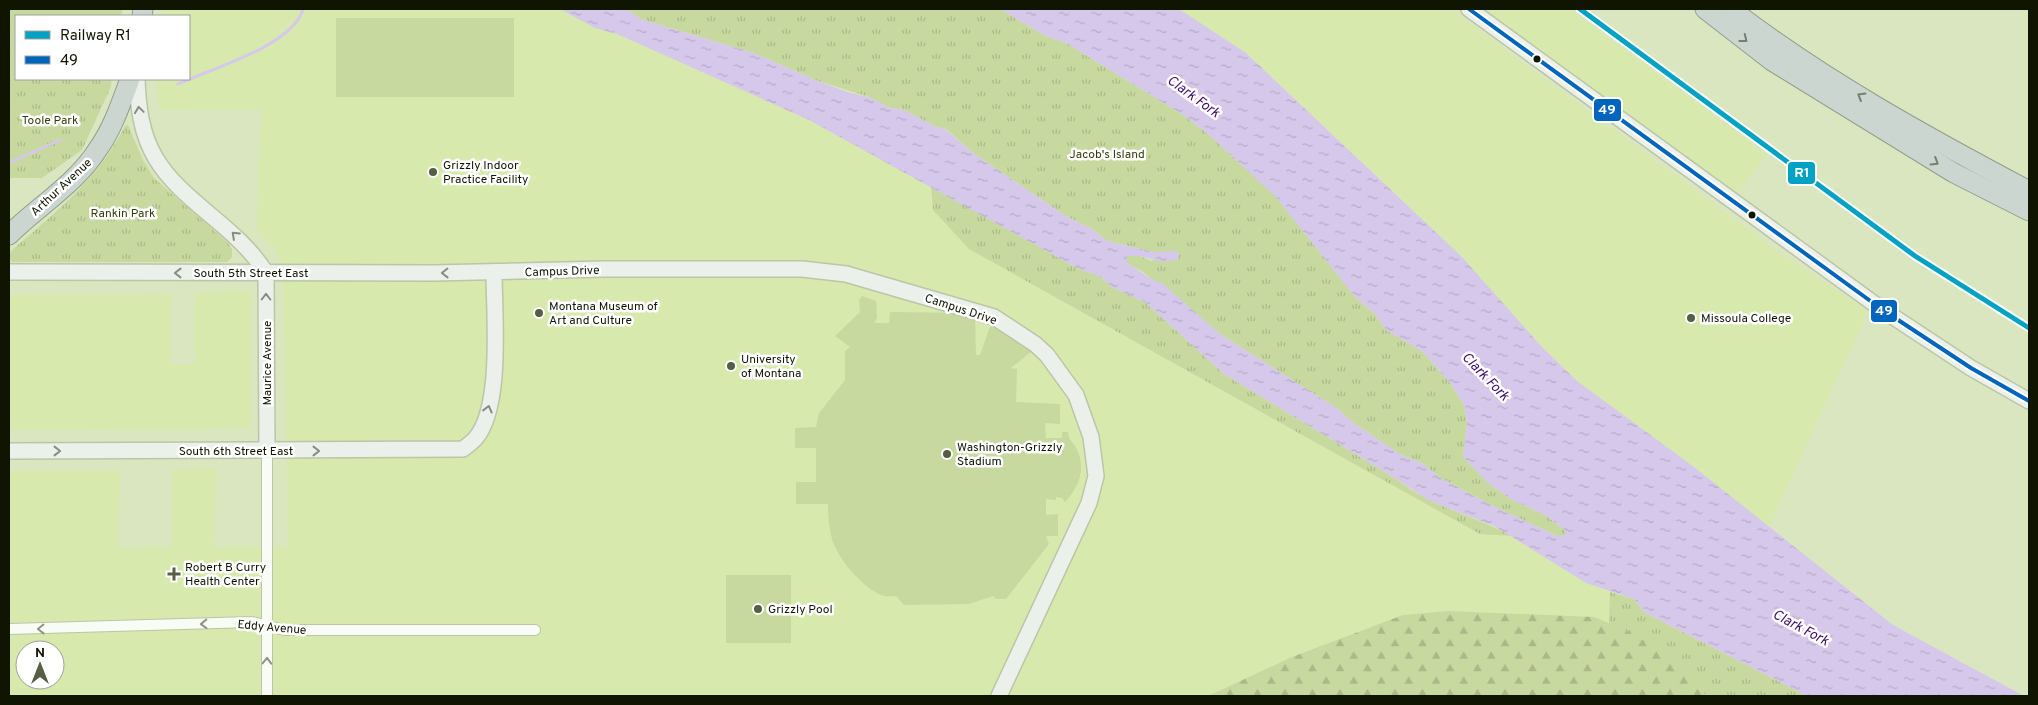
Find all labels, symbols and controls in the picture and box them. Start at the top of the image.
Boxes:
legend [15,15,190,80]
text: Railway R1 [60,27,131,46]
one-way arrow [1738,33,1747,41]
text: 49 [60,52,78,71]
unlabelled marker [1532,54,1542,64]
water label: Clark Fork [1163,72,1224,123]
one-way arrow [1858,92,1867,102]
line badge: 49 [1593,98,1622,122]
text: 49 [1598,102,1616,119]
one-way arrow [135,105,145,114]
park label: Toole Park [22,113,78,129]
park label: Jacob's Island [1069,147,1145,163]
street label: Arthur Avenue [28,155,96,220]
one-way arrow [1930,155,1939,165]
place label: Grizzly Indoor Practice Facility [443,158,528,188]
line badge: R1 [1787,161,1816,185]
text: R1 [1794,165,1810,182]
marker: Grizzly Indoor Practice Facility [427,166,439,178]
park label: Rankin Park [91,206,155,222]
unlabelled marker [1747,210,1757,220]
one-way arrow [232,232,241,241]
street label: Campus Drive [524,263,600,281]
street label: South 5th Street East [194,266,308,282]
one-way arrow [173,268,181,278]
one-way arrow [441,268,448,278]
street label: Campus Drive [923,291,999,329]
one-way arrow [261,293,271,300]
place label: Montana Museum of Art and Culture [549,299,658,329]
line badge: 49 [1870,299,1898,323]
text: 49 [1875,303,1893,320]
marker: Montana Museum of Art and Culture [533,307,545,319]
place label: Missoula College [1701,311,1791,327]
marker: Missoula College [1685,312,1697,324]
street label: Maurice Avenue [260,320,276,406]
water label: Clark Fork [1458,349,1513,406]
place label: University of Montana [741,352,801,382]
marker: University of Montana [725,360,737,372]
one-way arrow [482,405,492,413]
place label: Washington-Grizzly Stadium [957,440,1062,470]
street label: South 6th Street East [179,444,293,460]
one-way arrow [54,446,62,456]
one-way arrow [312,446,320,456]
marker: Washington-Grizzly Stadium [941,448,953,460]
place label: Robert B Curry Health Center [185,560,266,590]
marker: Robert B Curry Health Center [167,567,181,581]
place label: Grizzly Pool [768,602,833,618]
marker: Grizzly Pool [752,603,764,615]
water label: Clark Fork [1769,606,1832,651]
street label: Eddy Avenue [237,617,307,639]
one-way arrow [199,619,207,629]
one-way arrow [37,623,45,634]
north arrow [15,640,65,690]
text: N [35,645,45,662]
one-way arrow [262,657,272,664]

